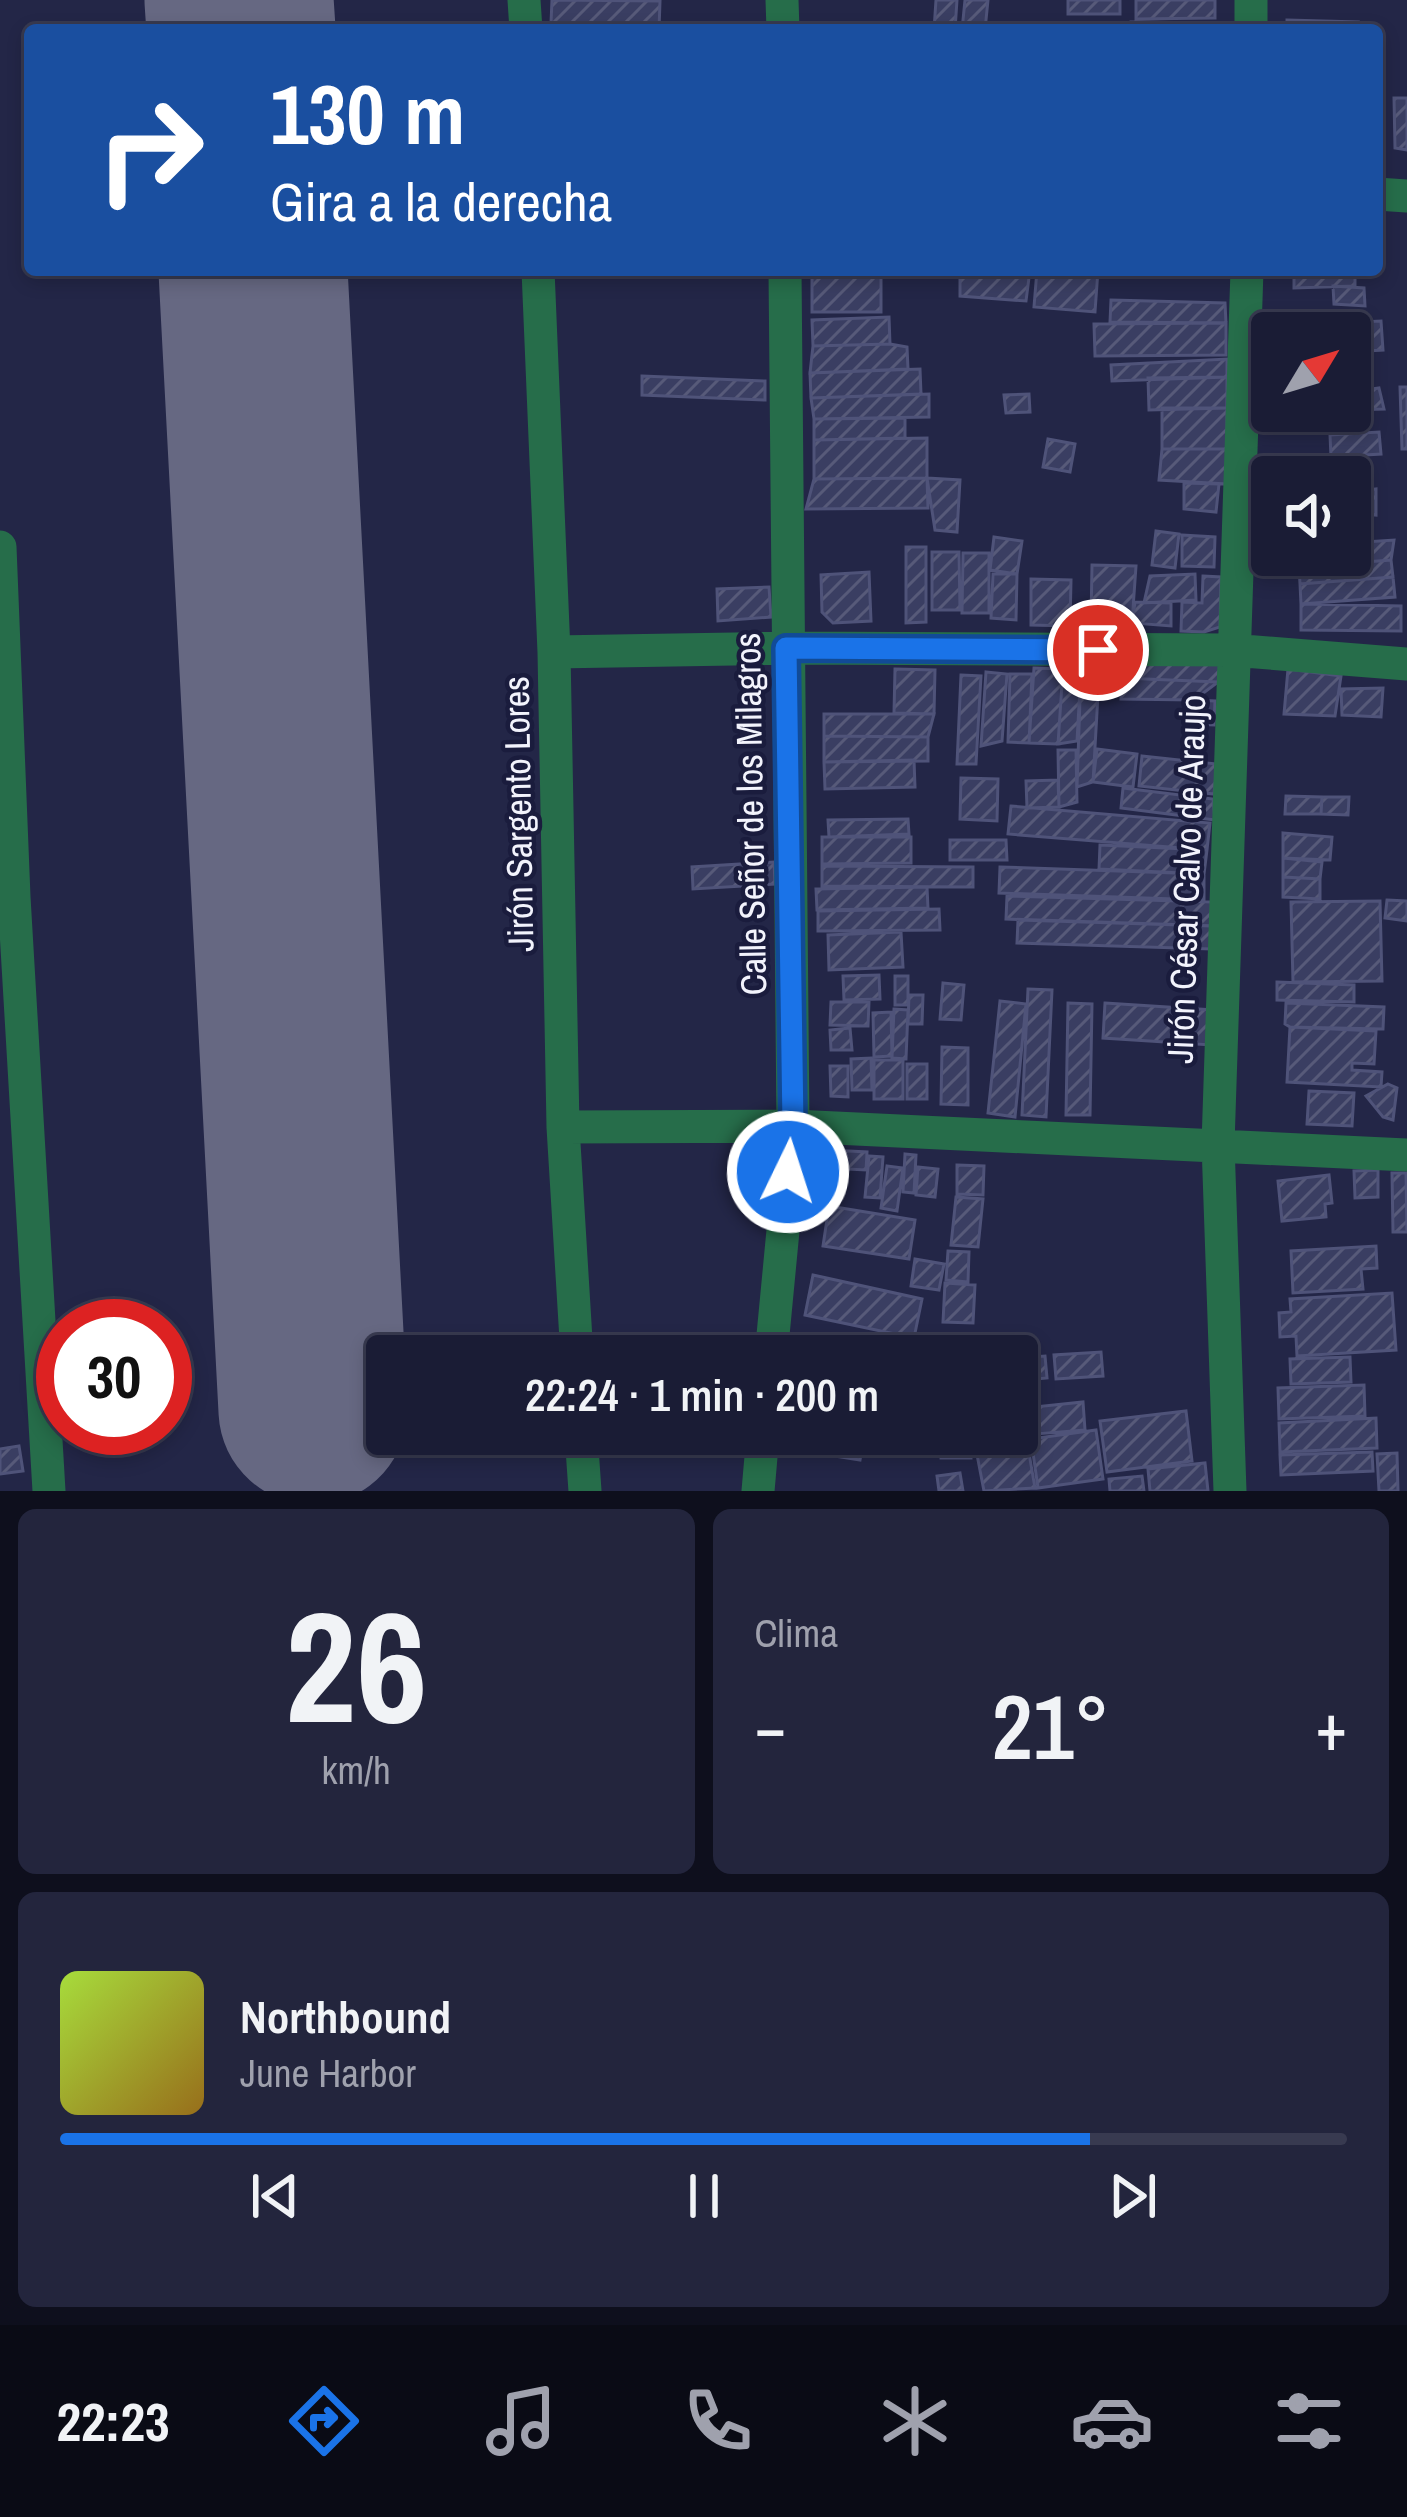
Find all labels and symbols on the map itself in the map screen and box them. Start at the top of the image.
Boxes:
north arrow [1251,312,1371,432]
pin [1047,599,1149,701]
street label: Calle Señor de los Milagros [723,632,777,996]
street label: Jirón Sargento Lores [492,676,544,952]
street label: Jirón César Calvo de Araujo [1156,694,1216,1064]
position arrow [725,1109,851,1235]
speed limit sign: 30 [36,1299,192,1455]

